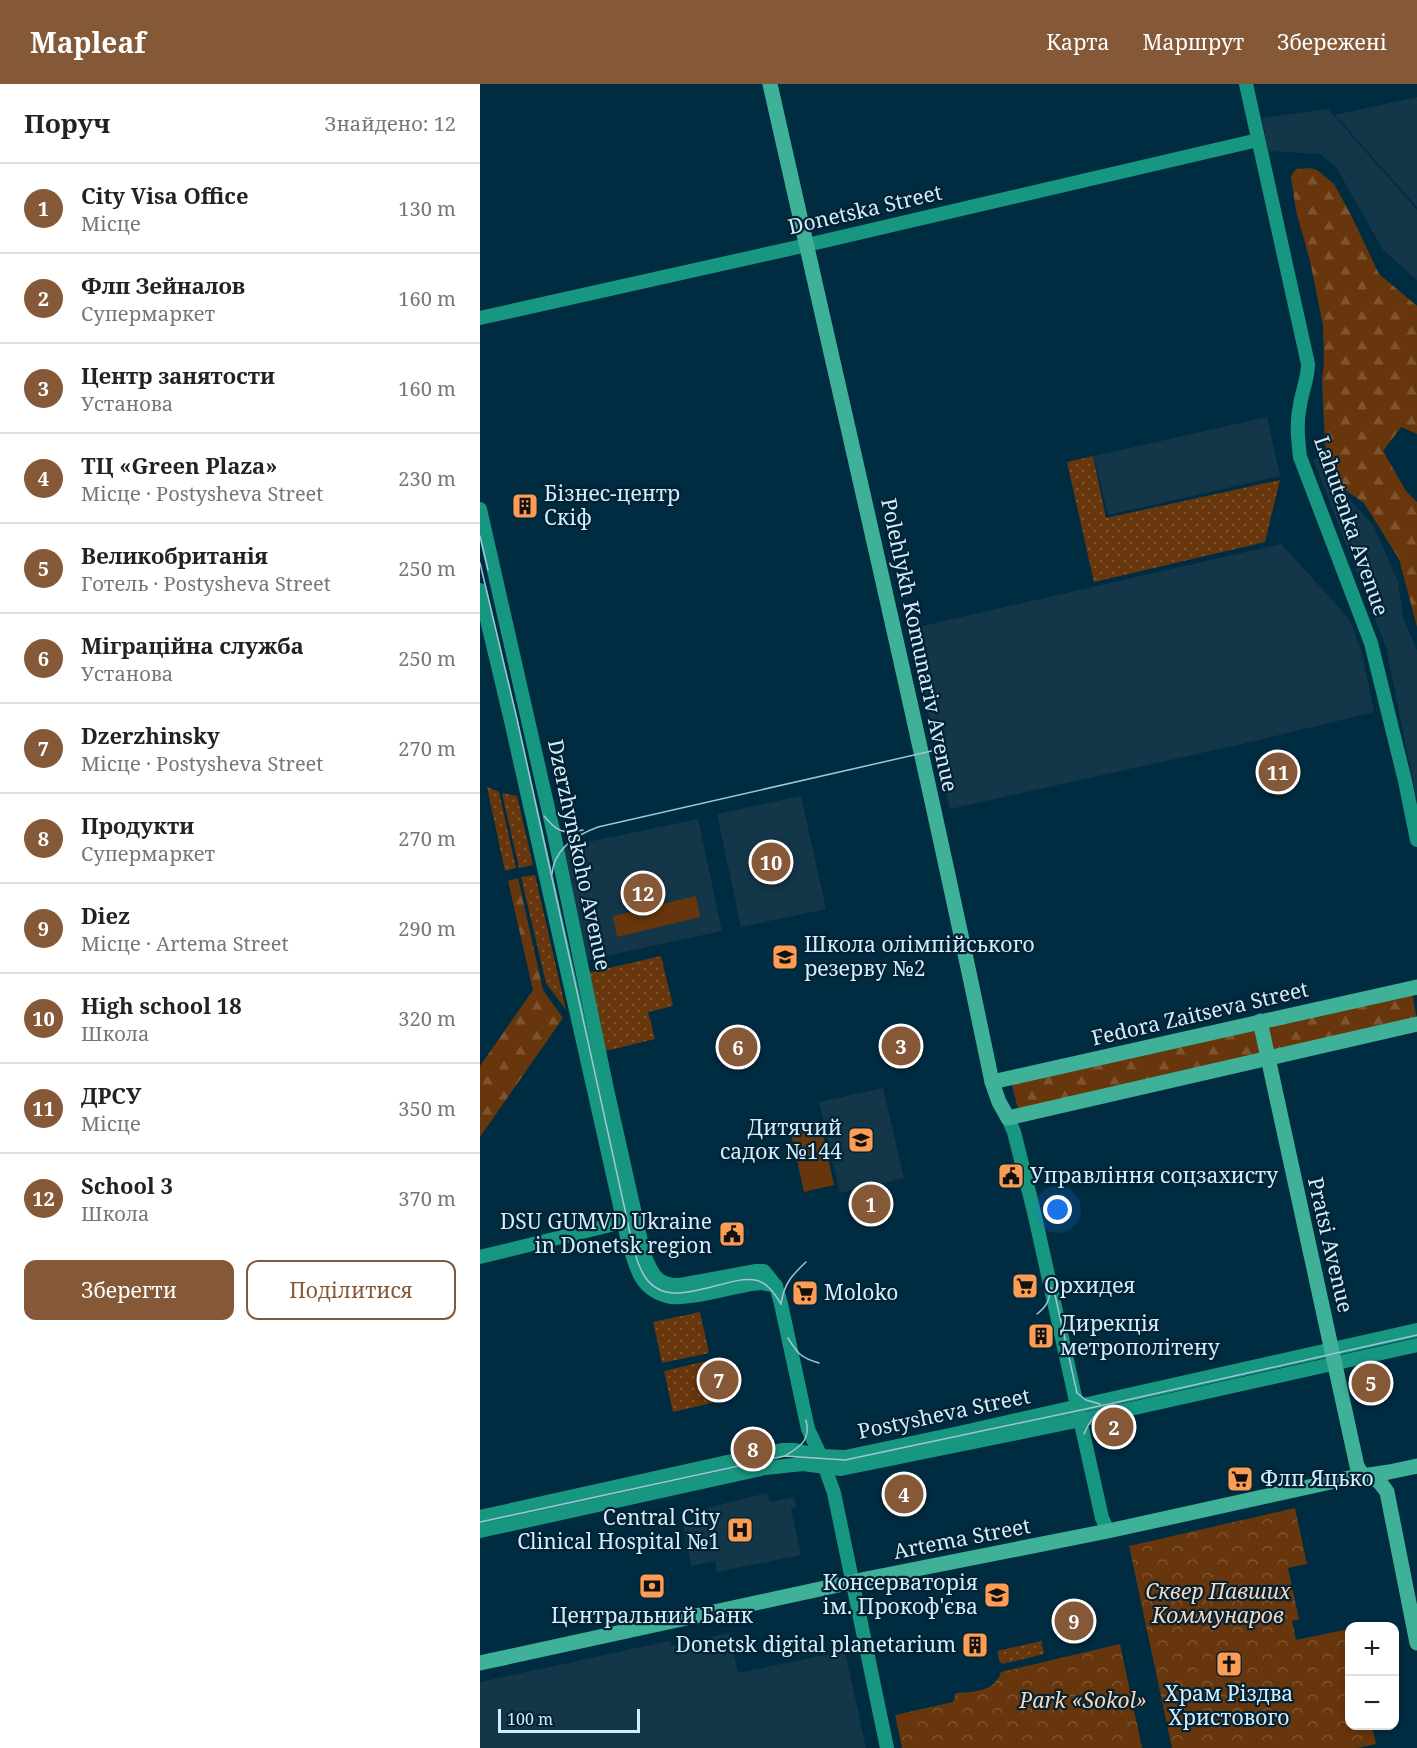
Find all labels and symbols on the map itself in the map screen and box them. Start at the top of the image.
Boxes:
street label: Donetska Street [785,178,944,240]
street label: Lahutenka Avenue [1308,432,1396,619]
place label: Бізнес-центр Скіф [544,479,680,531]
building icon: Бізнес-центр Скіф [510,491,540,521]
street label: Polehlykh Komunariv Avenue [875,495,965,794]
street label: Dzerzhynskoho Avenue [542,737,618,973]
pin: 11 [1258,750,1298,794]
pin: 10 [752,840,790,884]
pin: 12 [624,870,662,916]
place label: Школа олімпійського резерву №2 [804,930,1035,982]
school or university icon: Школа олімпійського резерву №2 [770,942,800,972]
street label: Fedora Zaitseva Street [1089,974,1311,1052]
pin: 6 [718,1024,758,1070]
pin: 3 [882,1024,920,1068]
place label: Дитячий садок №144 [720,1113,842,1165]
school or university icon: Дитячий садок №144 [846,1125,876,1155]
public building icon: Управління соцзахисту [996,1161,1026,1191]
place label: Управління соцзахисту [1030,1161,1278,1189]
street label: Pratsi Avenue [1302,1174,1360,1315]
pin: 1 [852,1182,890,1226]
your location [1043,1195,1072,1224]
place label: DSU GUMVD Ukraine in Donetsk region [500,1207,712,1259]
public building icon: DSU GUMVD Ukraine in Donetsk region [717,1219,747,1249]
supermarket icon: Орхидея [1010,1271,1040,1301]
place label: Орхидея [1044,1271,1135,1299]
supermarket icon: Moloko [790,1278,820,1308]
place label: Moloko [824,1278,898,1306]
place label: Дирекція метрополітену [1060,1309,1220,1361]
building icon: Дирекція метрополітену [1026,1321,1056,1351]
pin: 7 [700,1358,738,1402]
pin: 5 [1352,1360,1390,1406]
street label: Postysheva Street [855,1381,1033,1445]
pin: 2 [1094,1404,1134,1450]
pin: 8 [734,1426,772,1472]
supermarket icon: Флп Яцько [1225,1464,1255,1494]
place label: Флп Яцько [1260,1464,1374,1492]
pin: 4 [884,1472,924,1516]
place label: Central City Clinical Hospital №1 [517,1503,720,1555]
street label: Artema Street [891,1511,1033,1565]
hospital icon: Central City Clinical Hospital №1 [725,1515,755,1545]
place label: Консерваторія ім. Прокоф'єва [822,1568,978,1620]
bank icon: Центральний Банк [637,1571,667,1601]
park label: Сквер Павших Коммунаров [1145,1577,1292,1629]
school or university icon: Консерваторія ім. Прокоф'єва [982,1580,1012,1610]
pin: 9 [1054,1598,1094,1644]
place label: Центральний Банк [551,1601,754,1629]
place label: Donetsk digital planetarium [675,1630,956,1658]
building icon: Donetsk digital planetarium [960,1630,990,1660]
church icon: Храм Різдва Христового [1214,1649,1244,1679]
place label: Храм Різдва Христового [1165,1679,1293,1731]
park label: Park «Sokol» [1018,1686,1147,1714]
scale bar [498,1706,640,1734]

